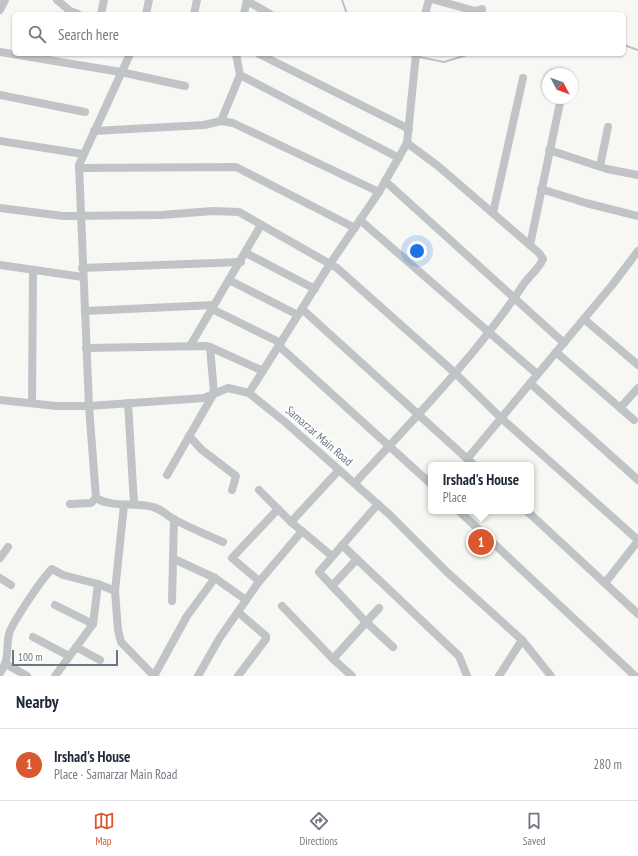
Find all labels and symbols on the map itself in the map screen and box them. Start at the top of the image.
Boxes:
north arrow [542,68,578,104]
your location [407,241,427,261]
street label: Samarzar Main Road [283,402,356,469]
pin: 1 [468,527,494,557]
scale bar [12,648,118,667]

